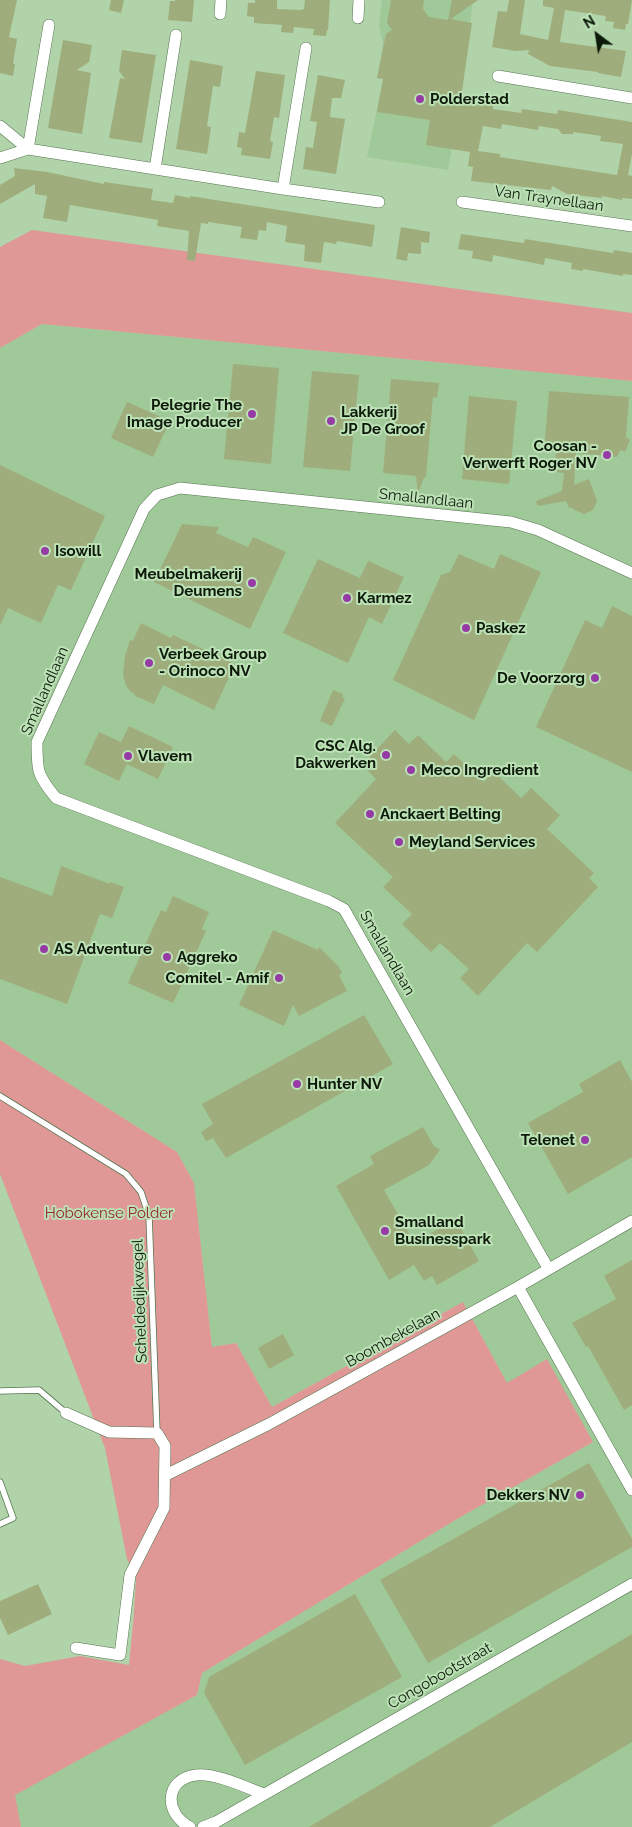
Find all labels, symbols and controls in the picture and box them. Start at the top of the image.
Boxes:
north arrow [572,10,622,60]
text: N [581,13,598,32]
place label: Polderstad [430,90,509,108]
marker: Polderstad [414,93,426,105]
street label: Van Traynellaan [493,182,605,216]
place label: Pelegrie The Image Producer [127,396,242,431]
place label: Lakkerij JP De Groof [341,403,425,438]
marker: Pelegrie The Image Producer [246,408,258,420]
marker: Lakkerij JP De Groof [325,415,337,427]
place label: Coosan - Verwerft Roger NV [463,437,597,472]
marker: Coosan - Verwerft Roger NV [601,449,613,461]
street label: Smallandlaan [378,485,474,513]
place label: Isowill [55,542,101,560]
marker: Isowill [39,545,51,557]
place label: Meubelmakerij Deumens [135,565,242,600]
marker: Meubelmakerij Deumens [246,577,258,589]
place label: Karmez [357,589,412,607]
marker: Karmez [341,592,353,604]
place label: Paskez [476,619,526,637]
marker: Paskez [460,622,472,634]
street label: Smallandlaan [18,644,72,738]
place label: Verbeek Group - Orinoco NV [159,645,267,680]
marker: Verbeek Group - Orinoco NV [143,657,155,669]
place label: De Voorzorg [497,669,585,687]
marker: De Voorzorg [589,672,601,684]
place label: CSC Alg. Dakwerken [295,737,376,772]
place label: Vlavem [138,747,192,765]
marker: CSC Alg. Dakwerken [380,749,392,761]
marker: Vlavem [122,750,134,762]
place label: Meco Ingredient [421,761,539,779]
marker: Meco Ingredient [405,764,417,776]
place label: Anckaert Belting [380,805,501,823]
marker: Anckaert Belting [364,808,376,820]
place label: Meyland Services [409,833,535,851]
marker: Meyland Services [393,836,405,848]
street label: Smallandlaan [356,908,418,998]
place label: AS Adventure [54,940,152,958]
marker: AS Adventure [38,943,50,955]
place label: Aggreko [177,948,238,966]
marker: Aggreko [161,951,173,963]
place label: Comitel - Amif [166,969,269,987]
marker: Comitel - Amif [273,972,285,984]
place label: Hunter NV [307,1075,382,1093]
marker: Hunter NV [291,1078,303,1090]
place label: Telenet [521,1131,575,1149]
marker: Telenet [579,1134,591,1146]
park label: Hobokense Polder [45,1204,173,1222]
place label: Smalland Businesspark [395,1213,491,1248]
marker: Smalland Businesspark [379,1225,391,1237]
street label: Scheldedijkwegel [129,1239,151,1363]
street label: Boombekelaan [343,1305,443,1371]
place label: Dekkers NV [487,1486,570,1504]
marker: Dekkers NV [574,1489,586,1501]
street label: Congobootstraat [385,1639,495,1713]

